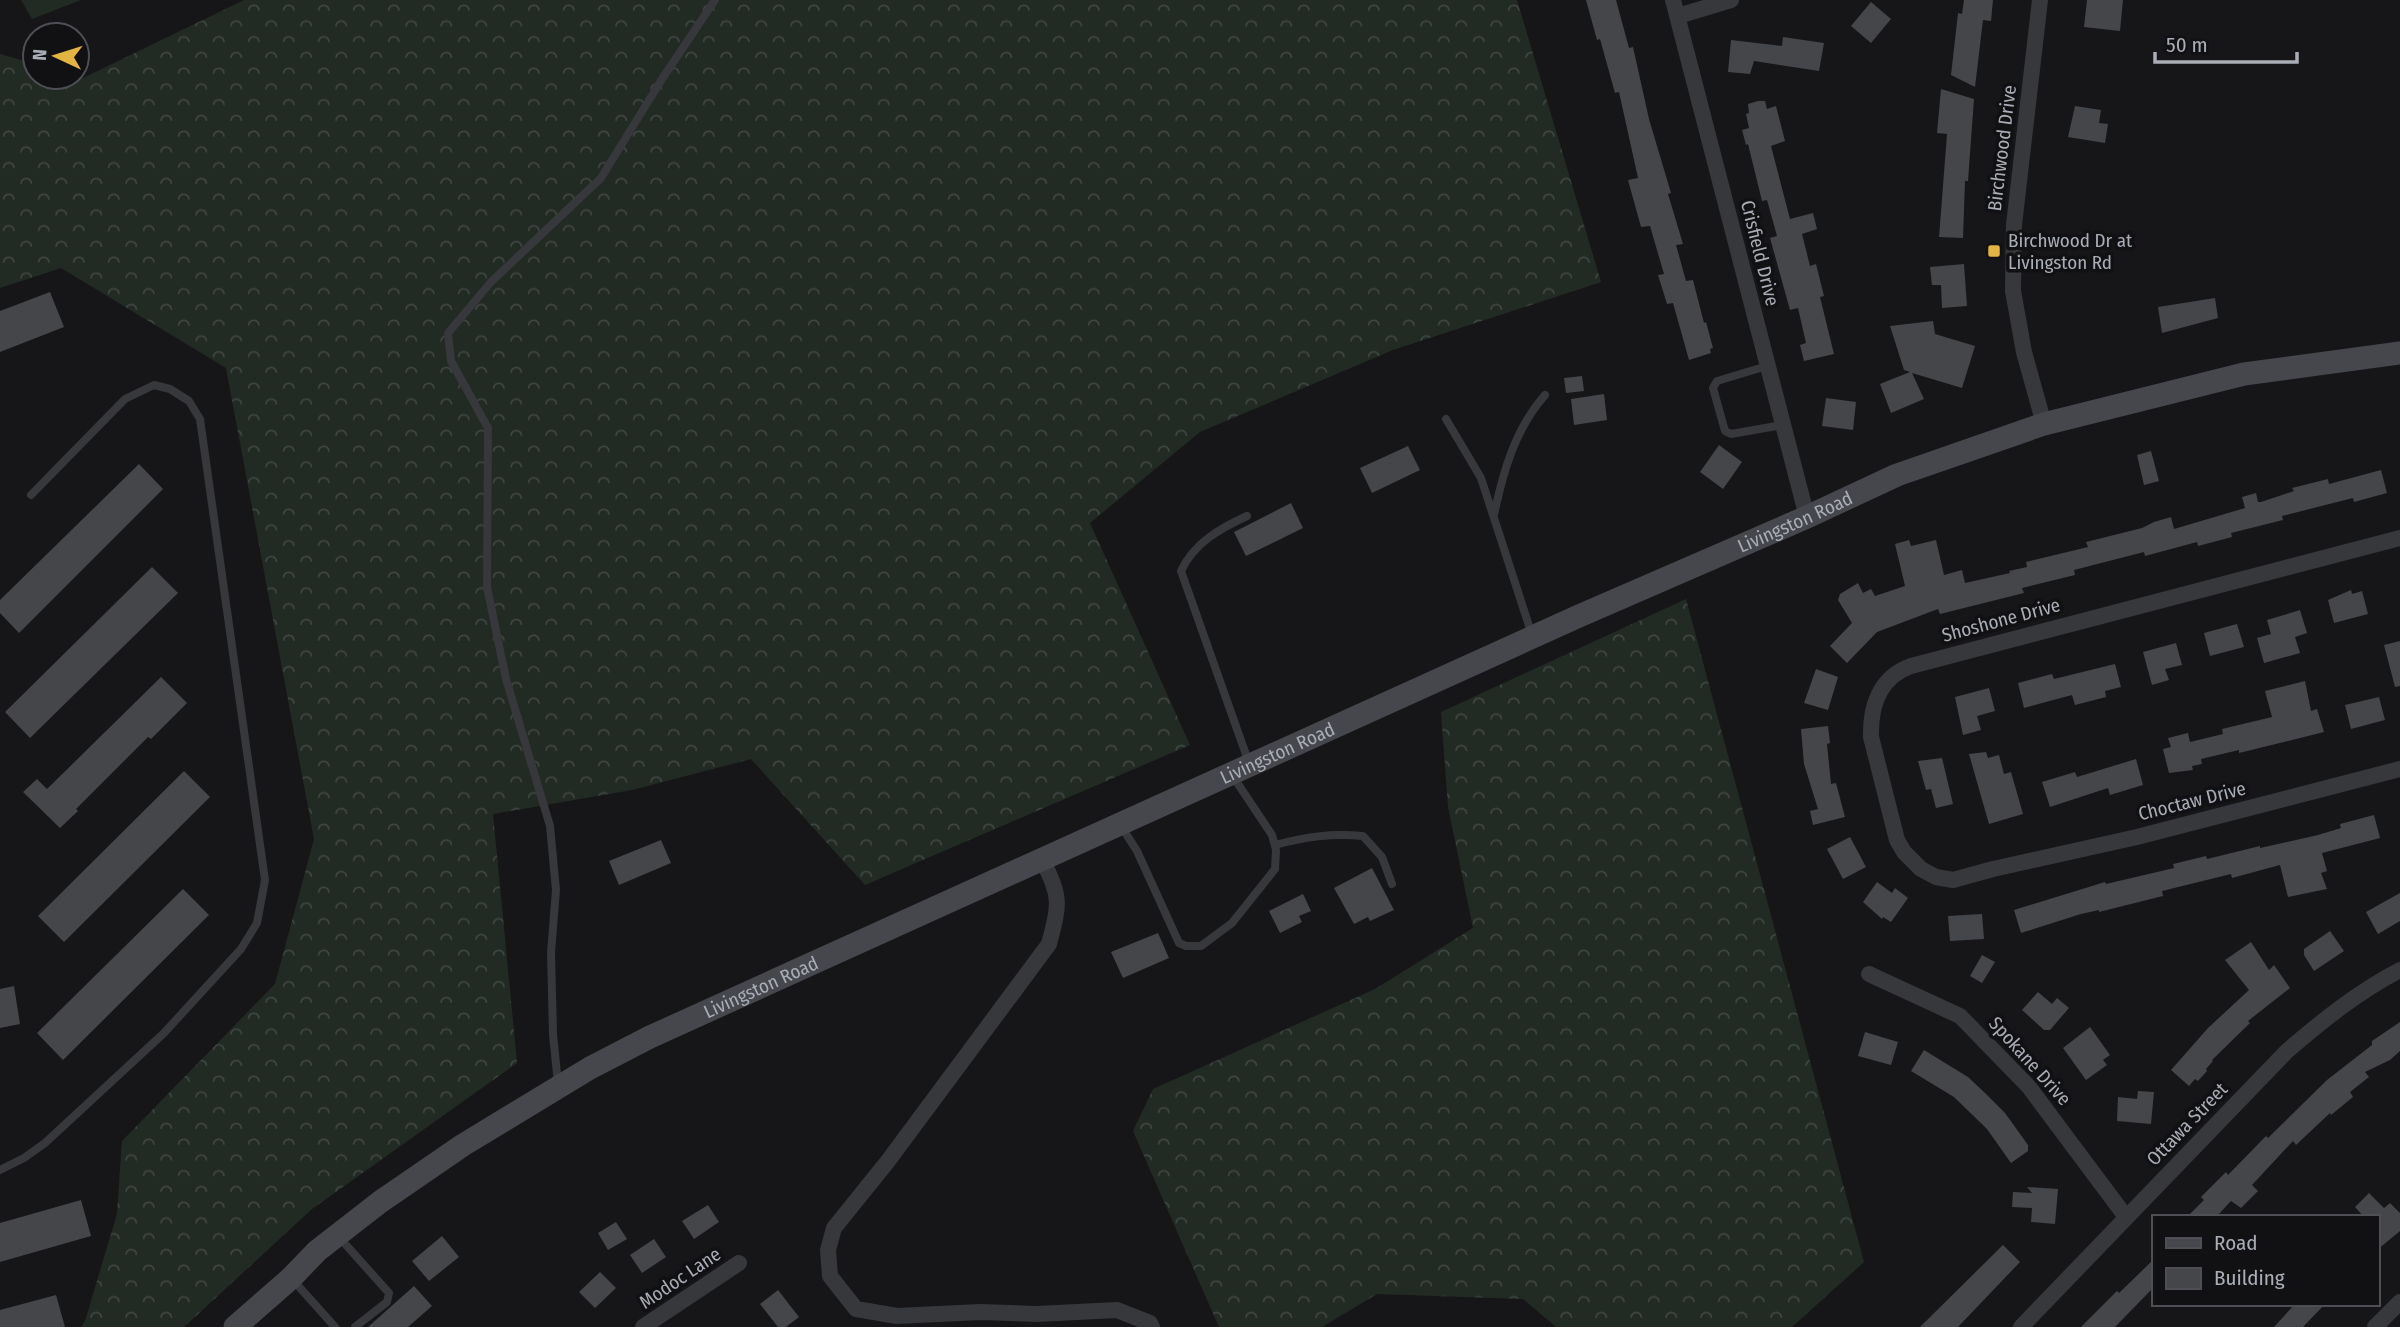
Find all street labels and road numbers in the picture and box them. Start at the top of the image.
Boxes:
street label: Birchwood Drive [1983,84,2021,212]
street label: Crisfield Drive [1736,198,1784,308]
street label: Livingston Road [1734,486,1856,557]
street label: Shoshone Drive [1939,593,2063,647]
street label: Livingston Road [1216,717,1338,789]
street label: Choctaw Drive [2136,777,2248,825]
street label: Livingston Road [700,951,822,1023]
street label: Spokane Drive [1984,1012,2076,1110]
street label: Ottawa Street [2142,1077,2233,1170]
street label: Modoc Lane [635,1242,725,1314]

